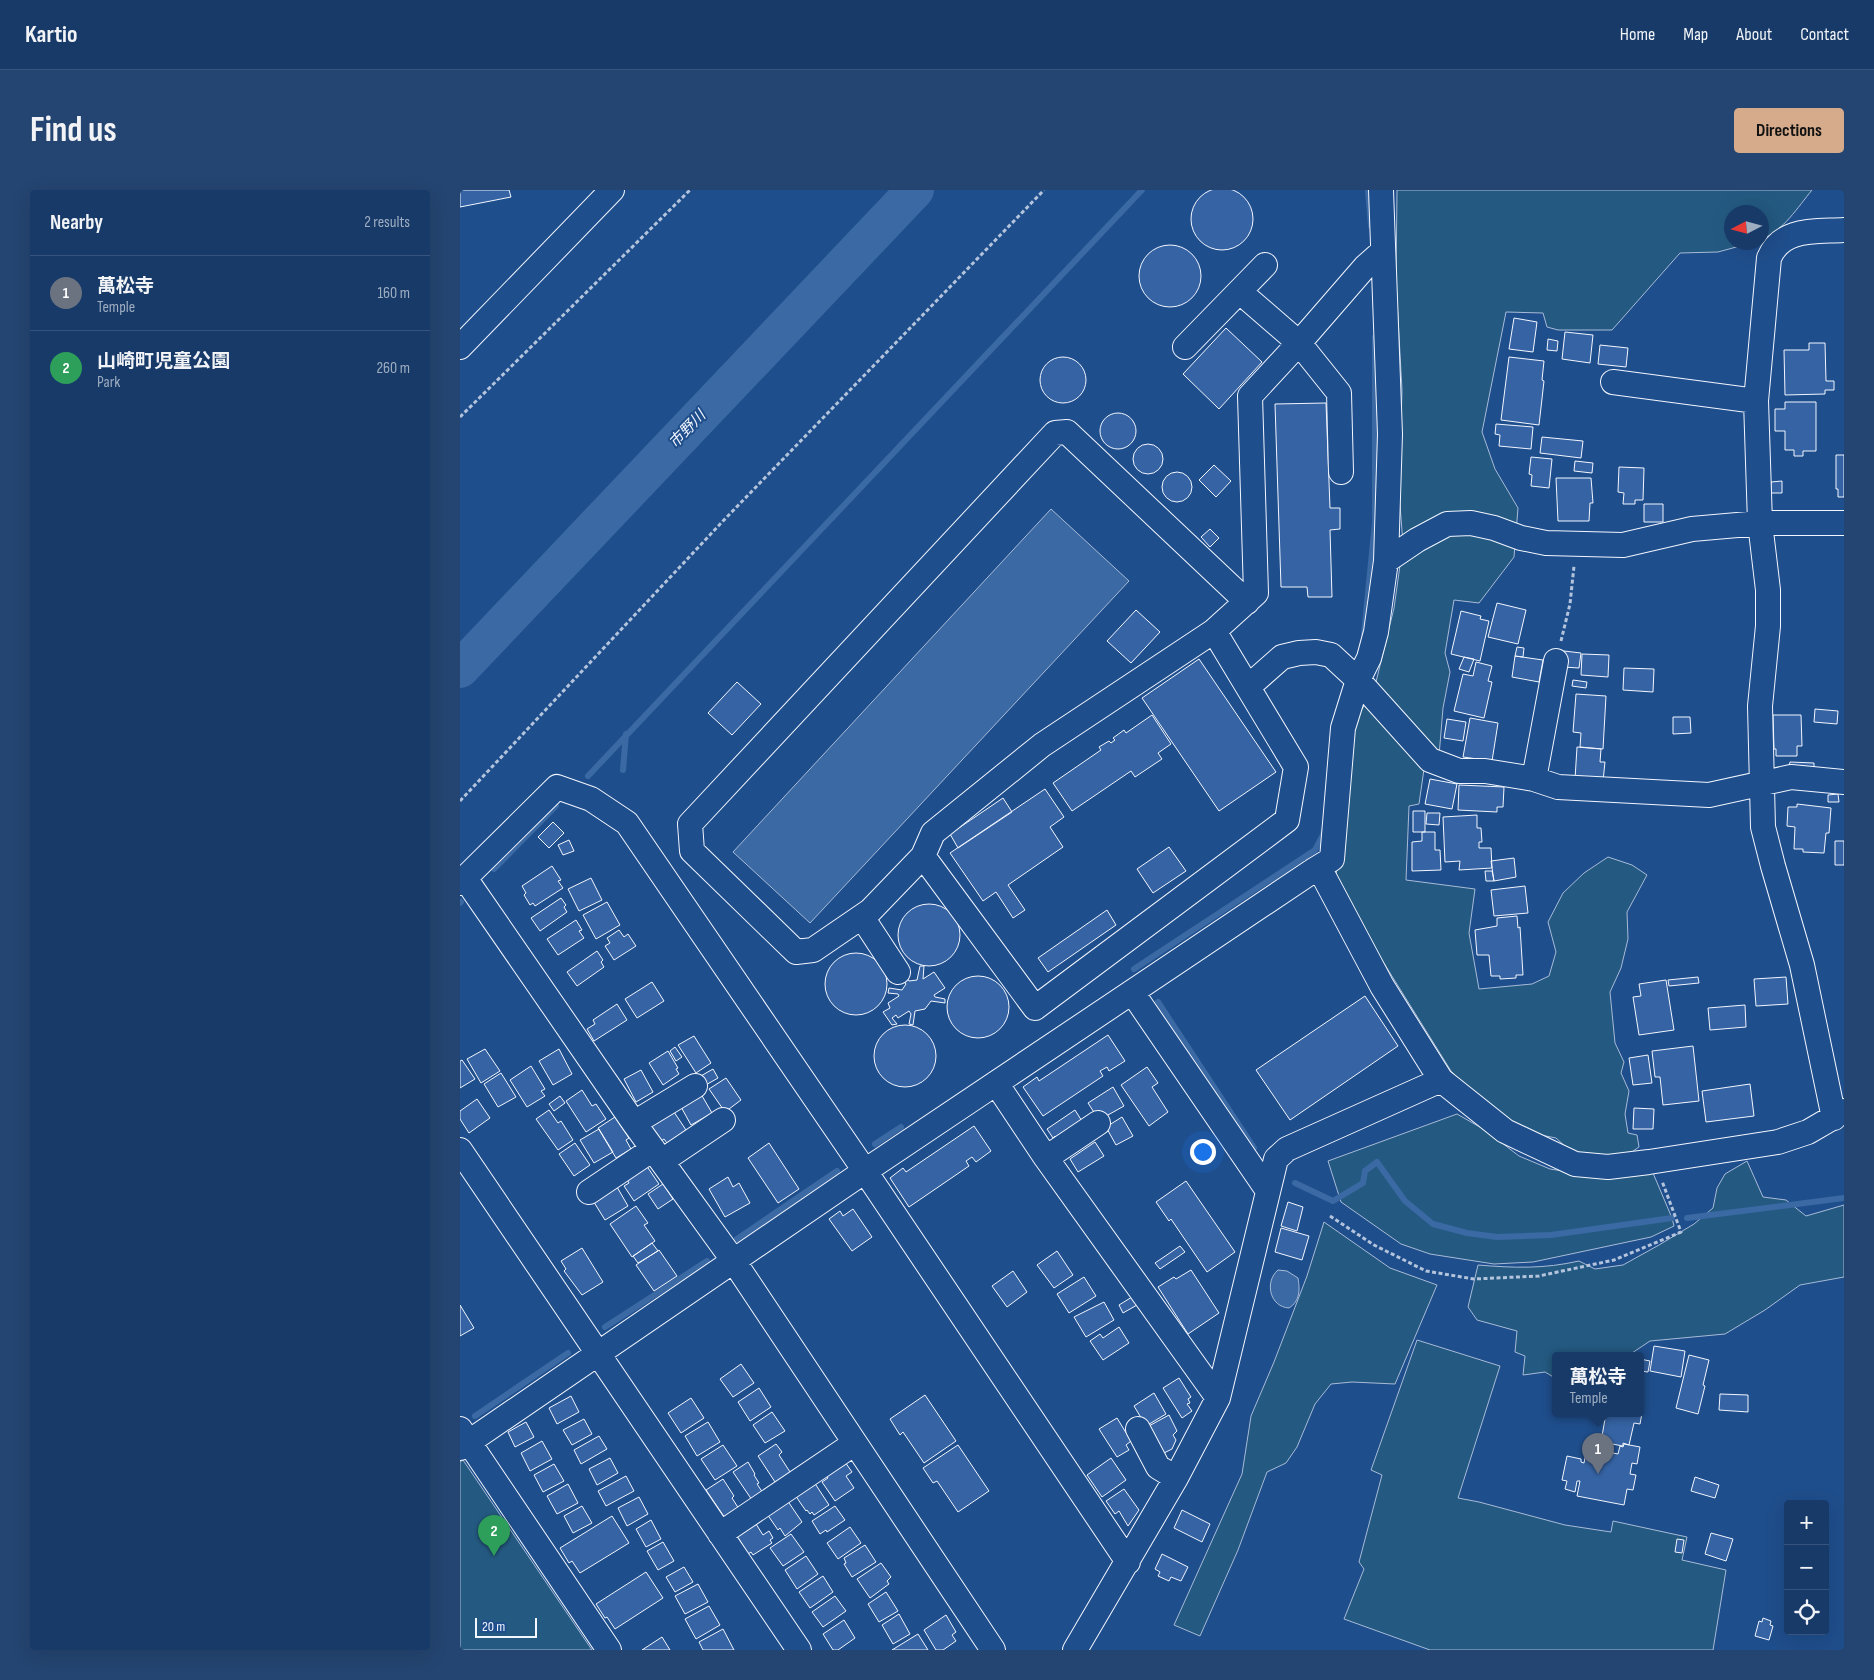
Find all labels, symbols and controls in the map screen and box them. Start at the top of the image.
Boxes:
text: Kartio [25,20,77,49]
text: Home [1620,24,1655,45]
text: Map [1683,24,1708,45]
text: About [1736,24,1772,45]
text: Contact [1800,24,1849,45]
button: Directions [1734,108,1844,153]
text: Find us [30,109,117,152]
north arrow [1724,205,1769,250]
text: Nearby [50,210,103,235]
text: 2 results [364,213,410,232]
text: 萬松寺 [97,275,154,298]
text: 1 [63,284,69,303]
text: 160 m [377,284,410,303]
text: Temple [97,298,135,317]
text: 山崎町児童公園 [97,350,230,373]
text: 2 [62,359,70,378]
text: 260 m [376,359,410,378]
text: Park [97,373,120,392]
water label: 市野川 [665,405,711,452]
your location [1190,1139,1216,1165]
popup [1552,1352,1644,1417]
text: 萬松寺 [1569,1366,1627,1389]
text: Temple [1569,1389,1608,1408]
pin: 1 [1582,1433,1614,1474]
map controls [1784,1500,1829,1635]
button: + [1784,1500,1829,1545]
pin: 2 [478,1515,510,1556]
button: − [1784,1545,1829,1590]
button: locate [1784,1590,1829,1635]
scale bar [475,1615,538,1638]
text: 20 m [482,1618,505,1635]

